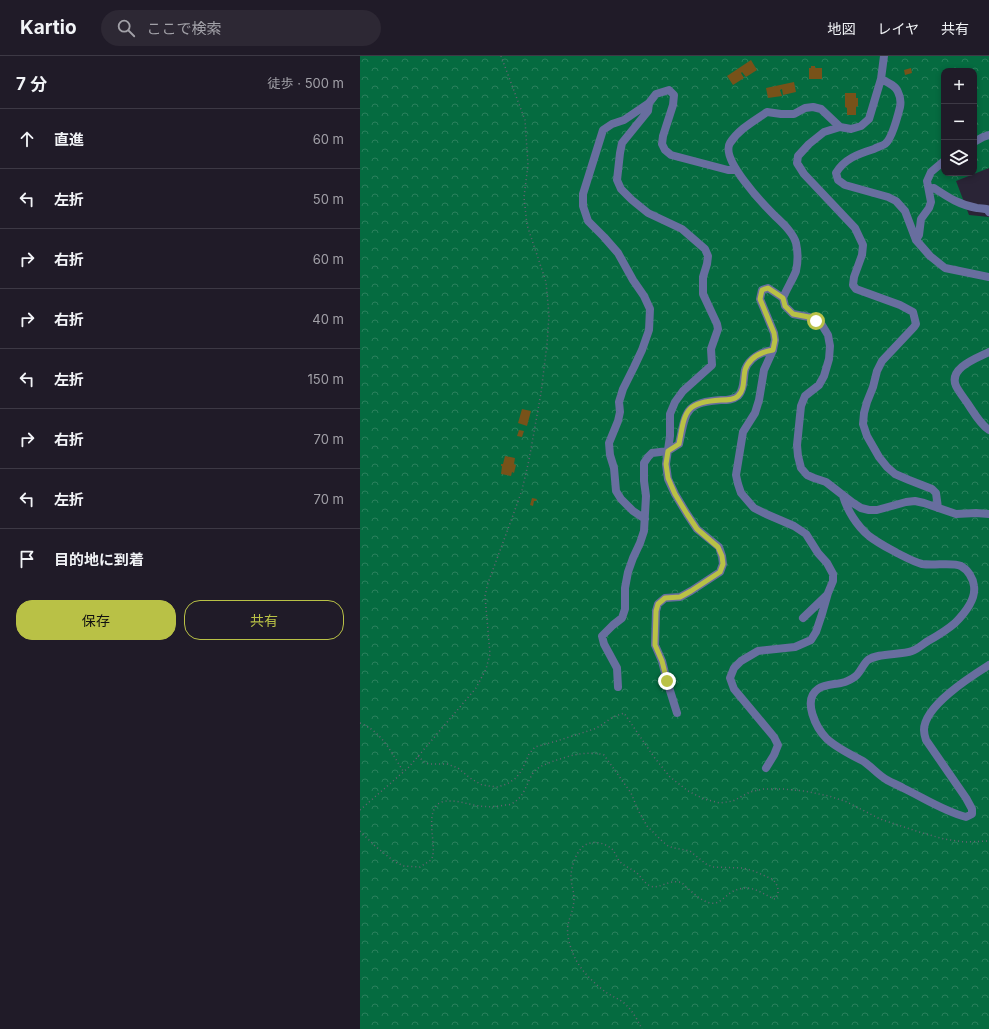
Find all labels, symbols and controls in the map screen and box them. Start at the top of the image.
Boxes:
search box [101,10,381,46]
text: Kartio [20,16,77,39]
icon: search [115,17,137,39]
text: ここで検索 [147,19,222,38]
text: 地図 [827,20,855,37]
text: レイヤ [877,20,919,37]
text: 共有 [941,20,969,37]
map controls [941,68,977,176]
button: + [941,68,977,104]
text: 7 分 [16,74,47,94]
text: 徒歩 · 500 m [268,75,344,91]
button: − [941,104,977,140]
icon: ahead [16,128,38,150]
text: 直進 [54,130,84,149]
text: 60 m [313,131,344,147]
button: layers [941,140,977,176]
icon: left [16,188,38,210]
text: 左折 [54,190,84,209]
text: 50 m [313,191,344,207]
icon: right [16,248,38,270]
text: 右折 [54,250,84,269]
text: 60 m [313,251,344,267]
icon: right [16,308,38,330]
text: 右折 [54,310,84,329]
text: 40 m [312,311,344,327]
route start [807,312,825,330]
icon: left [16,368,38,390]
text: 左折 [54,370,84,389]
text: 150 m [308,371,344,387]
icon: right [16,428,38,450]
text: 右折 [54,430,84,449]
text: 70 m [314,431,344,447]
icon: left [16,488,38,510]
text: 左折 [54,490,84,509]
text: 70 m [314,491,344,507]
icon: arrive [16,548,38,570]
text: 目的地に到着 [54,550,144,569]
button: 保存 [16,600,176,640]
button: 共有 [184,600,344,640]
route end [658,672,676,690]

